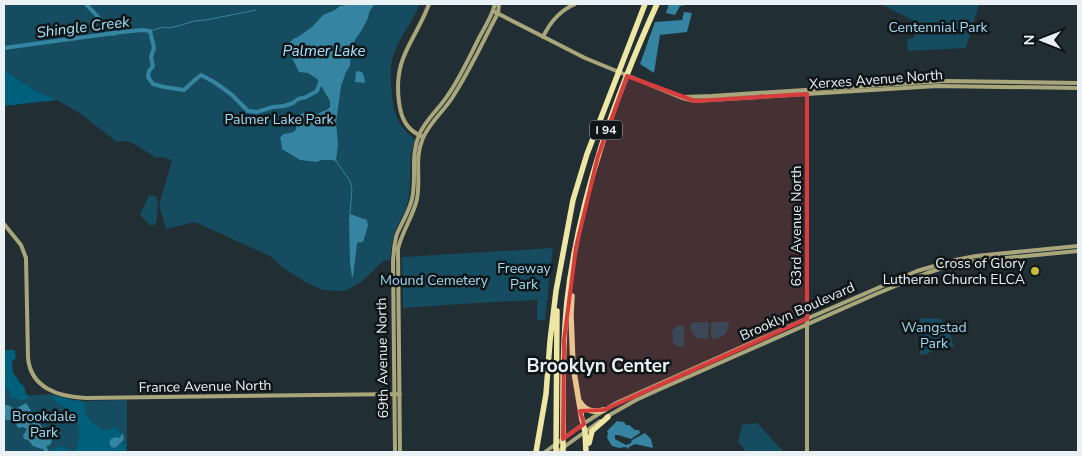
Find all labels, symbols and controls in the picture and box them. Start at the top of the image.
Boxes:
water label: Shingle Creek [35,11,131,43]
north arrow [1017,15,1067,65]
park label: Centennial Park [889,18,988,37]
text: N [1020,35,1039,45]
water label: Palmer Lake [283,41,365,61]
street label: Xerxes Avenue North [808,65,944,94]
park label: Palmer Lake Park [225,110,334,129]
road number: I 94 [590,120,622,140]
street label: 63rd Avenue North [787,165,806,287]
place label: Cross of Glory Lutheran Church ELCA [883,254,1026,289]
park label: Freeway Park [497,259,552,294]
marker: Cross of Glory Lutheran Church ELCA [1029,265,1041,277]
park label: Mound Cemetery [380,271,489,290]
street label: Brooklyn Boulevard [737,278,858,345]
street label: 69th Avenue North [372,297,393,419]
park label: Wangstad Park [901,318,967,353]
district label: Brooklyn Center [526,353,670,379]
street label: France Avenue North [138,376,272,397]
park label: Brookdale Park [12,407,76,442]

